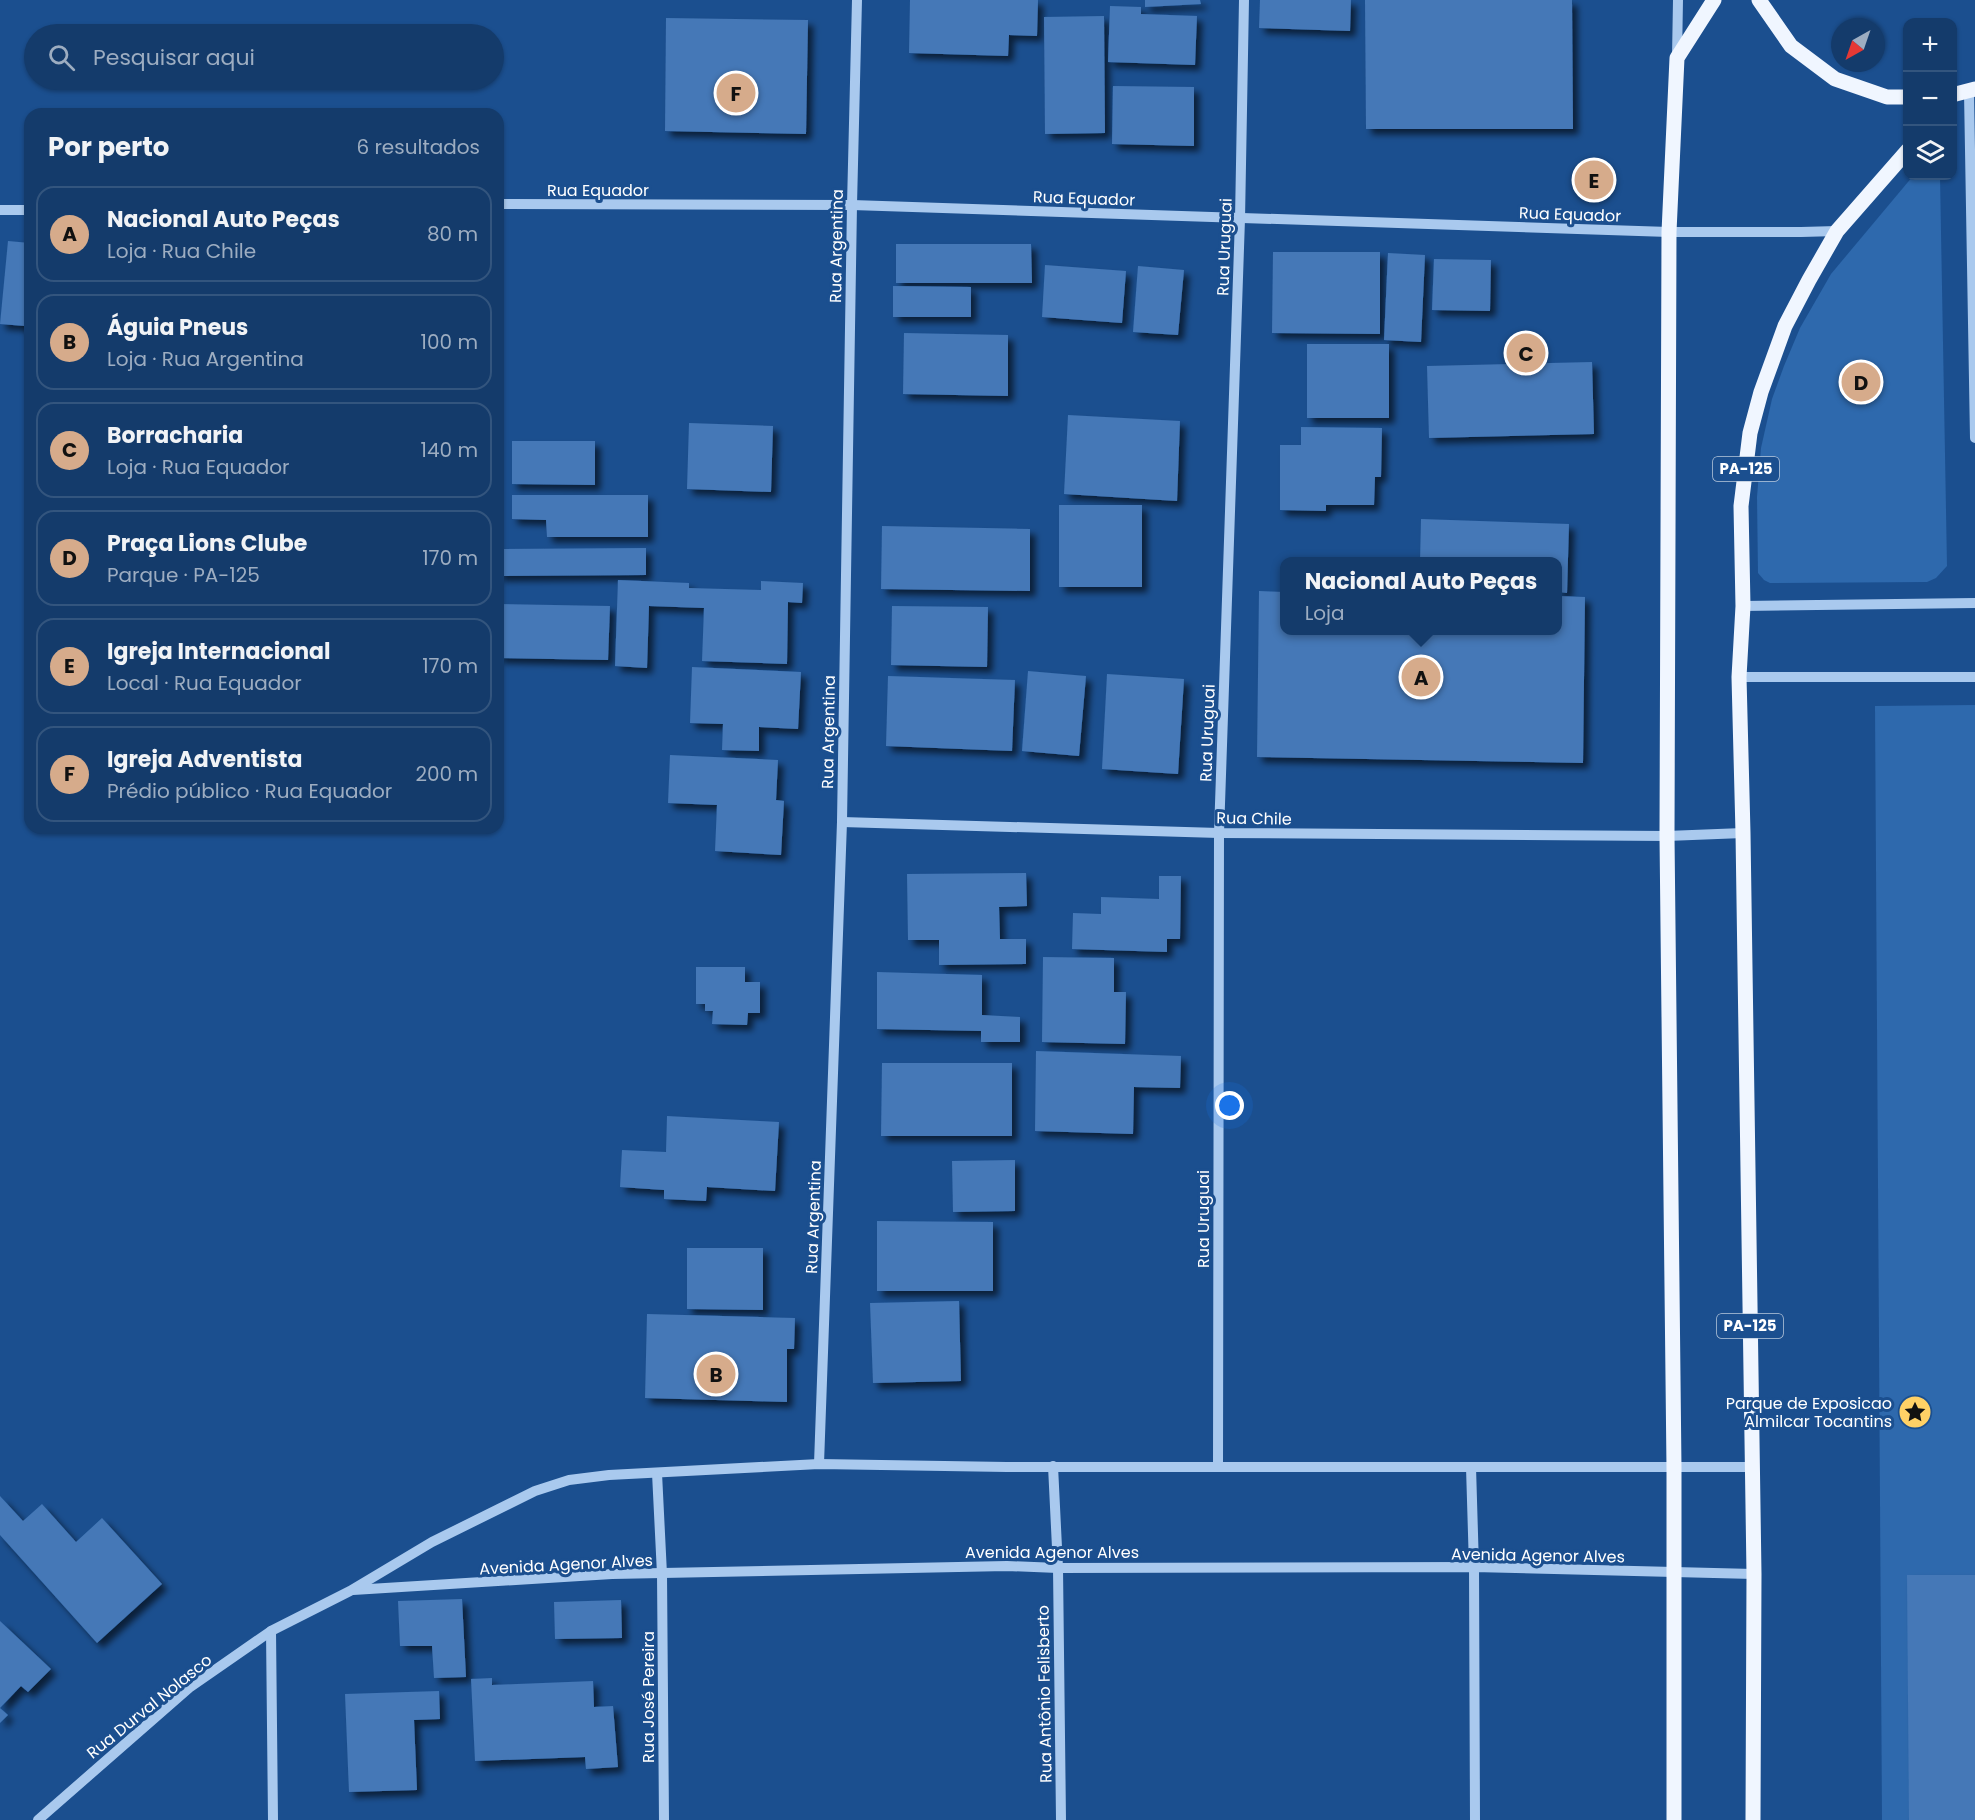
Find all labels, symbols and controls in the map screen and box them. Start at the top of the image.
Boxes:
north arrow [1831,18,1885,72]
map controls [1903,18,1957,180]
button: + [1903,18,1957,72]
search box [24,24,504,90]
icon: search [45,41,78,74]
text: Pesquisar aqui [93,42,255,73]
pin: F [716,70,756,116]
button: − [1903,72,1957,126]
button: layers [1903,126,1957,180]
text: Por perto [48,129,169,165]
text: 6 resultados [356,133,480,161]
pin: E [1574,158,1614,202]
street label: Rua Equador [547,179,649,202]
street label: Rua Equador [1033,185,1135,212]
street label: Rua Argentina [824,189,849,303]
street label: Rua Uruguai [1211,198,1238,296]
street label: Rua Equador [1519,201,1621,228]
text: Nacional Auto Peças [107,204,340,235]
text: A [62,220,77,248]
text: 80 m [427,220,478,248]
text: Loja · Rua Chile [107,237,256,265]
text: Águia Pneus [107,312,248,343]
text: B [63,328,76,356]
text: 100 m [421,328,478,356]
pin: C [1506,330,1546,376]
text: Loja · Rua Argentina [107,345,304,373]
pin: D [1842,360,1880,404]
text: Borracharia [107,420,243,451]
text: C [62,436,77,464]
text: 140 m [421,436,478,464]
text: Loja · Rua Equador [107,453,290,481]
road number: PA-125 [1713,457,1779,481]
text: Praça Lions Clube [107,528,307,559]
text: D [62,544,77,572]
text: 170 m [422,544,478,572]
popup [1280,557,1562,635]
text: Parque · PA-125 [107,561,260,589]
text: Nacional Auto Peças [1305,566,1537,597]
text: Loja [1305,599,1345,627]
text: Igreja Internacional [107,636,331,667]
text: E [64,652,75,680]
text: 170 m [422,652,478,680]
pin: A [1402,654,1440,700]
text: Local · Rua Equador [107,669,302,697]
street label: Rua Argentina [816,675,841,789]
street label: Rua Uruguai [1194,684,1221,782]
text: Igreja Adventista [107,744,302,775]
text: F [64,760,75,788]
text: 200 m [415,760,478,788]
text: Prédio público · Rua Equador [107,777,392,805]
street label: Rua Chile [1216,806,1292,831]
your location [1215,1091,1244,1120]
street label: Rua Argentina [800,1160,827,1274]
street label: Rua Uruguai [1192,1170,1215,1268]
road number: PA-125 [1717,1314,1783,1338]
pin: B [696,1352,736,1396]
place label: Parque de Exposicao Almilcar Tocantins [1726,1392,1892,1433]
place icon: Parque de Exposicao Almilcar Tocantins [1897,1394,1933,1430]
street label: Avenida Agenor Alves [965,1541,1139,1564]
street label: Avenida Agenor Alves [1451,1542,1625,1569]
street label: Avenida Agenor Alves [479,1548,653,1581]
street label: Rua Antônio Felisberto [1031,1605,1058,1783]
street label: Rua José Pereira [637,1631,660,1763]
street label: Rua Durval Nolasco [82,1649,217,1764]

